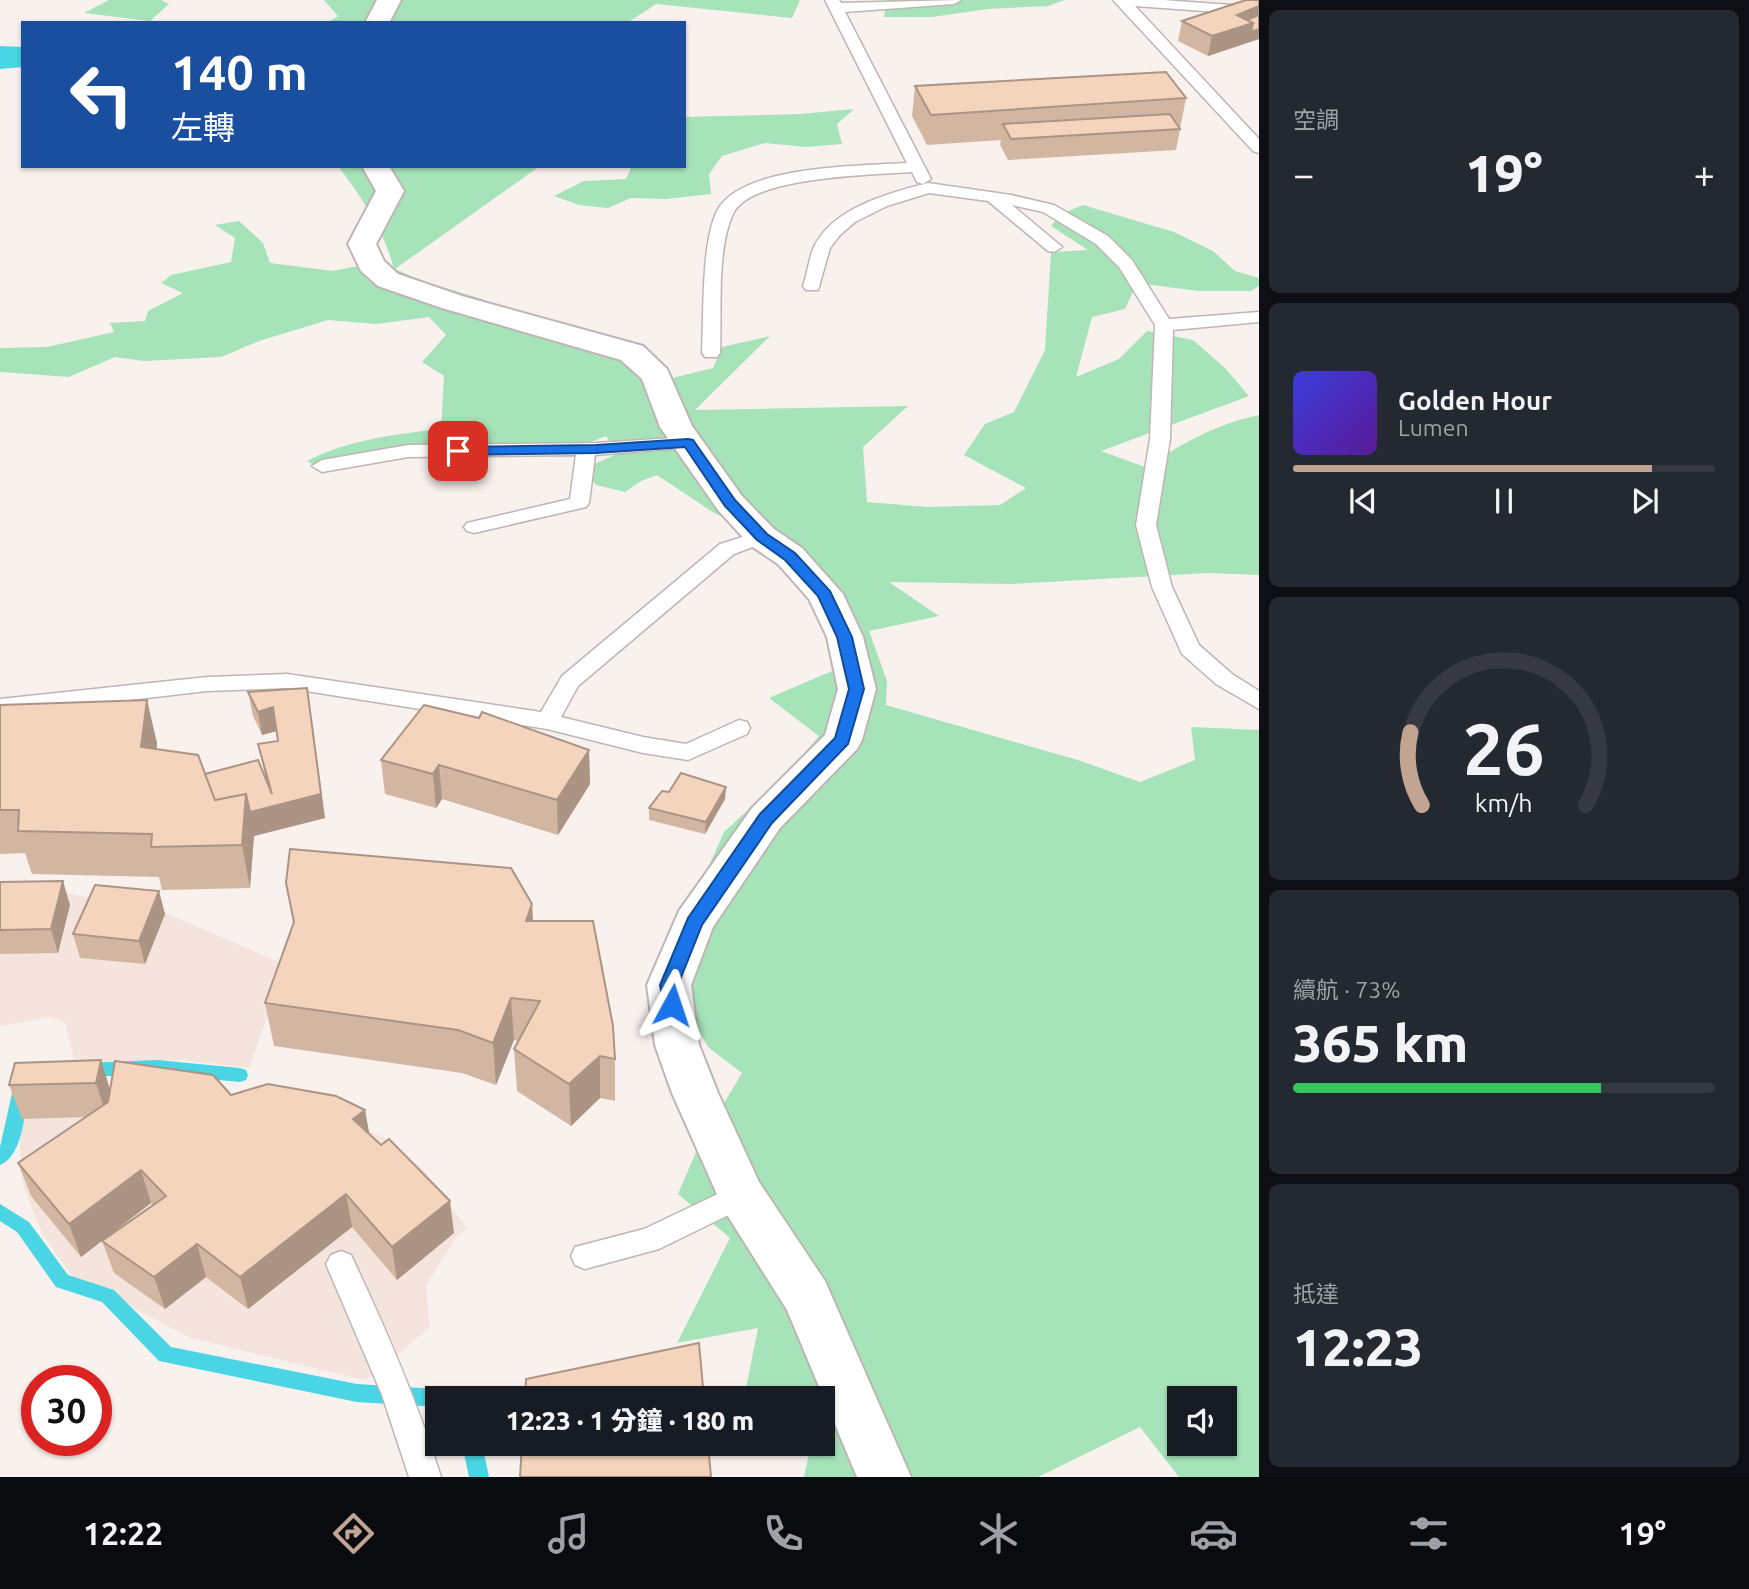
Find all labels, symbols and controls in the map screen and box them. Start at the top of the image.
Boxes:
text: 140 m [171,44,308,99]
icon: left [56,49,147,140]
text: 空調 [1293,107,1339,132]
text: 左轉 [171,109,235,145]
text: 19° [1465,144,1543,202]
text: − [1293,153,1314,195]
text: + [1694,153,1715,195]
text: Golden Hour [1398,386,1552,415]
text: Lumen [1398,415,1469,440]
pin [428,421,488,481]
icon: arrive [439,432,477,470]
icon: previous [1344,482,1382,520]
icon: pause [1485,482,1523,520]
icon: next [1626,482,1664,520]
text: 26 [1463,707,1545,789]
text: km/h [1475,788,1533,816]
position arrow [635,968,709,1042]
text: 續航 · 73% [1293,977,1400,1002]
text: 365 km [1293,1014,1468,1072]
text: 抵達 [1293,1281,1339,1306]
text: 12:23 [1293,1318,1423,1376]
speed limit sign: 30 [21,1365,112,1456]
map controls [1167,1386,1237,1456]
button: sound [1167,1386,1237,1456]
text: 12:23 · 1 分鐘 · 180 m [506,1406,754,1435]
icon: directions [329,1509,378,1558]
icon: music [544,1509,593,1558]
icon: phone [759,1509,808,1558]
icon: climate [974,1509,1023,1558]
icon: car [1189,1509,1238,1558]
icon: filters [1404,1509,1453,1558]
text: 12:22 [83,1515,163,1551]
text: 19° [1619,1515,1666,1551]

